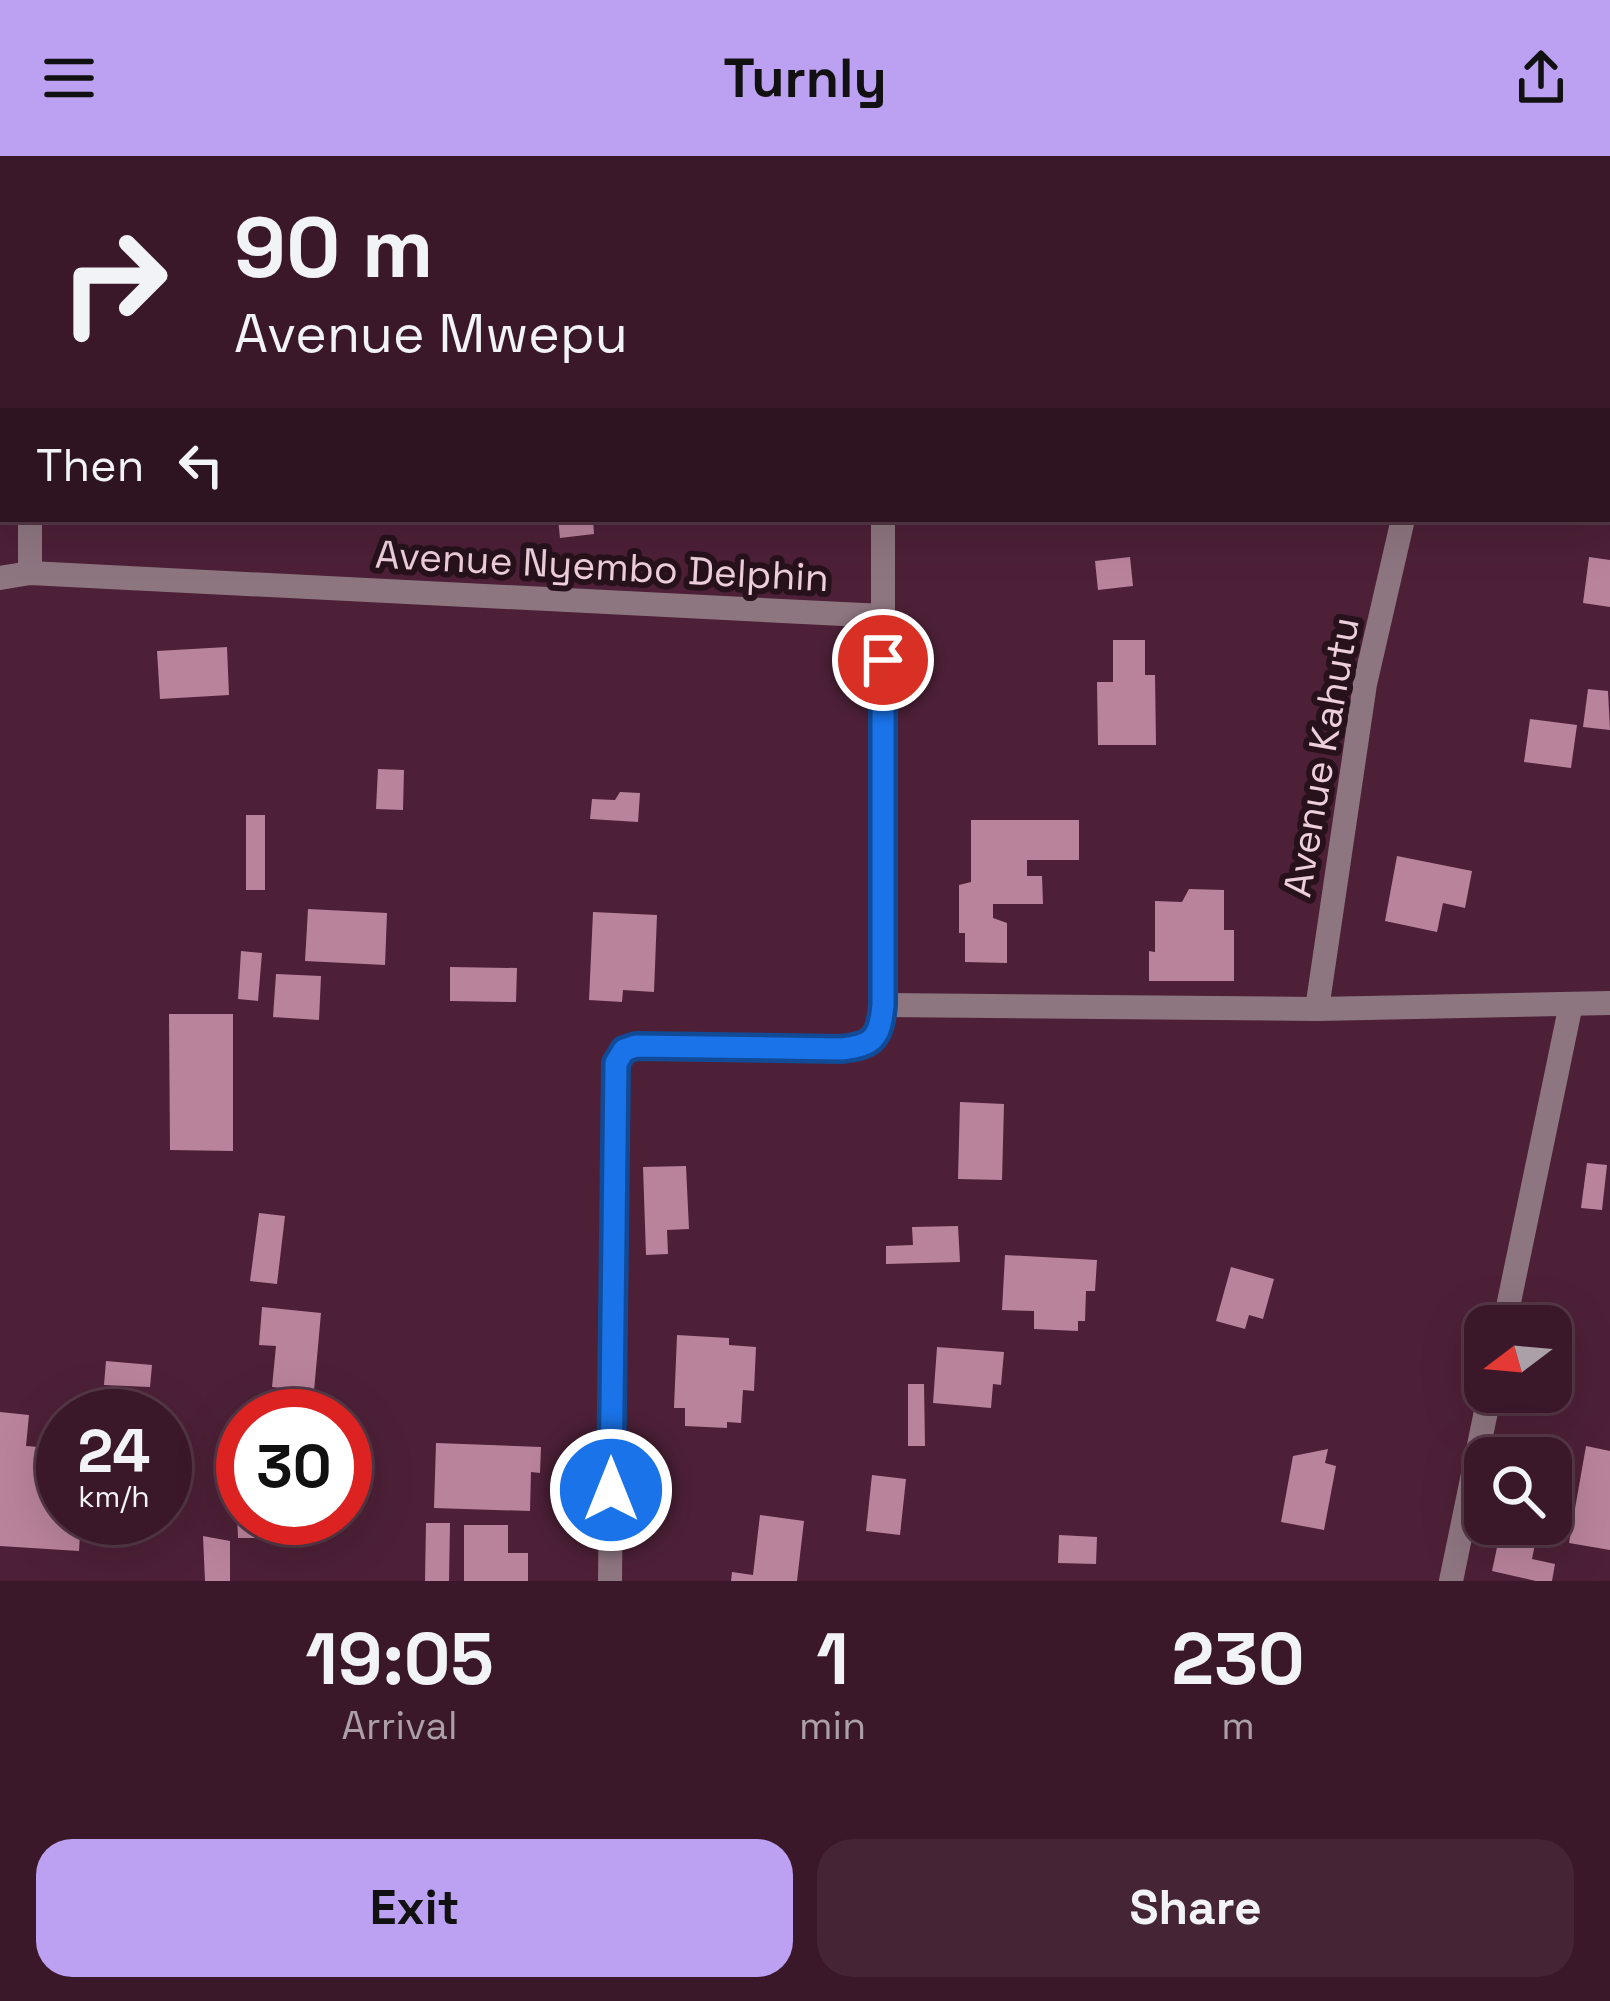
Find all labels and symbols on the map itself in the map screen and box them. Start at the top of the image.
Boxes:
street label: Avenue Nyembo Delphin [374,530,830,602]
pin [832,609,934,711]
street label: Avenue Kahutu [1272,613,1370,901]
north arrow [1464,1305,1572,1413]
speed limit sign: 30 [216,1389,372,1545]
position arrow [548,1427,674,1553]

